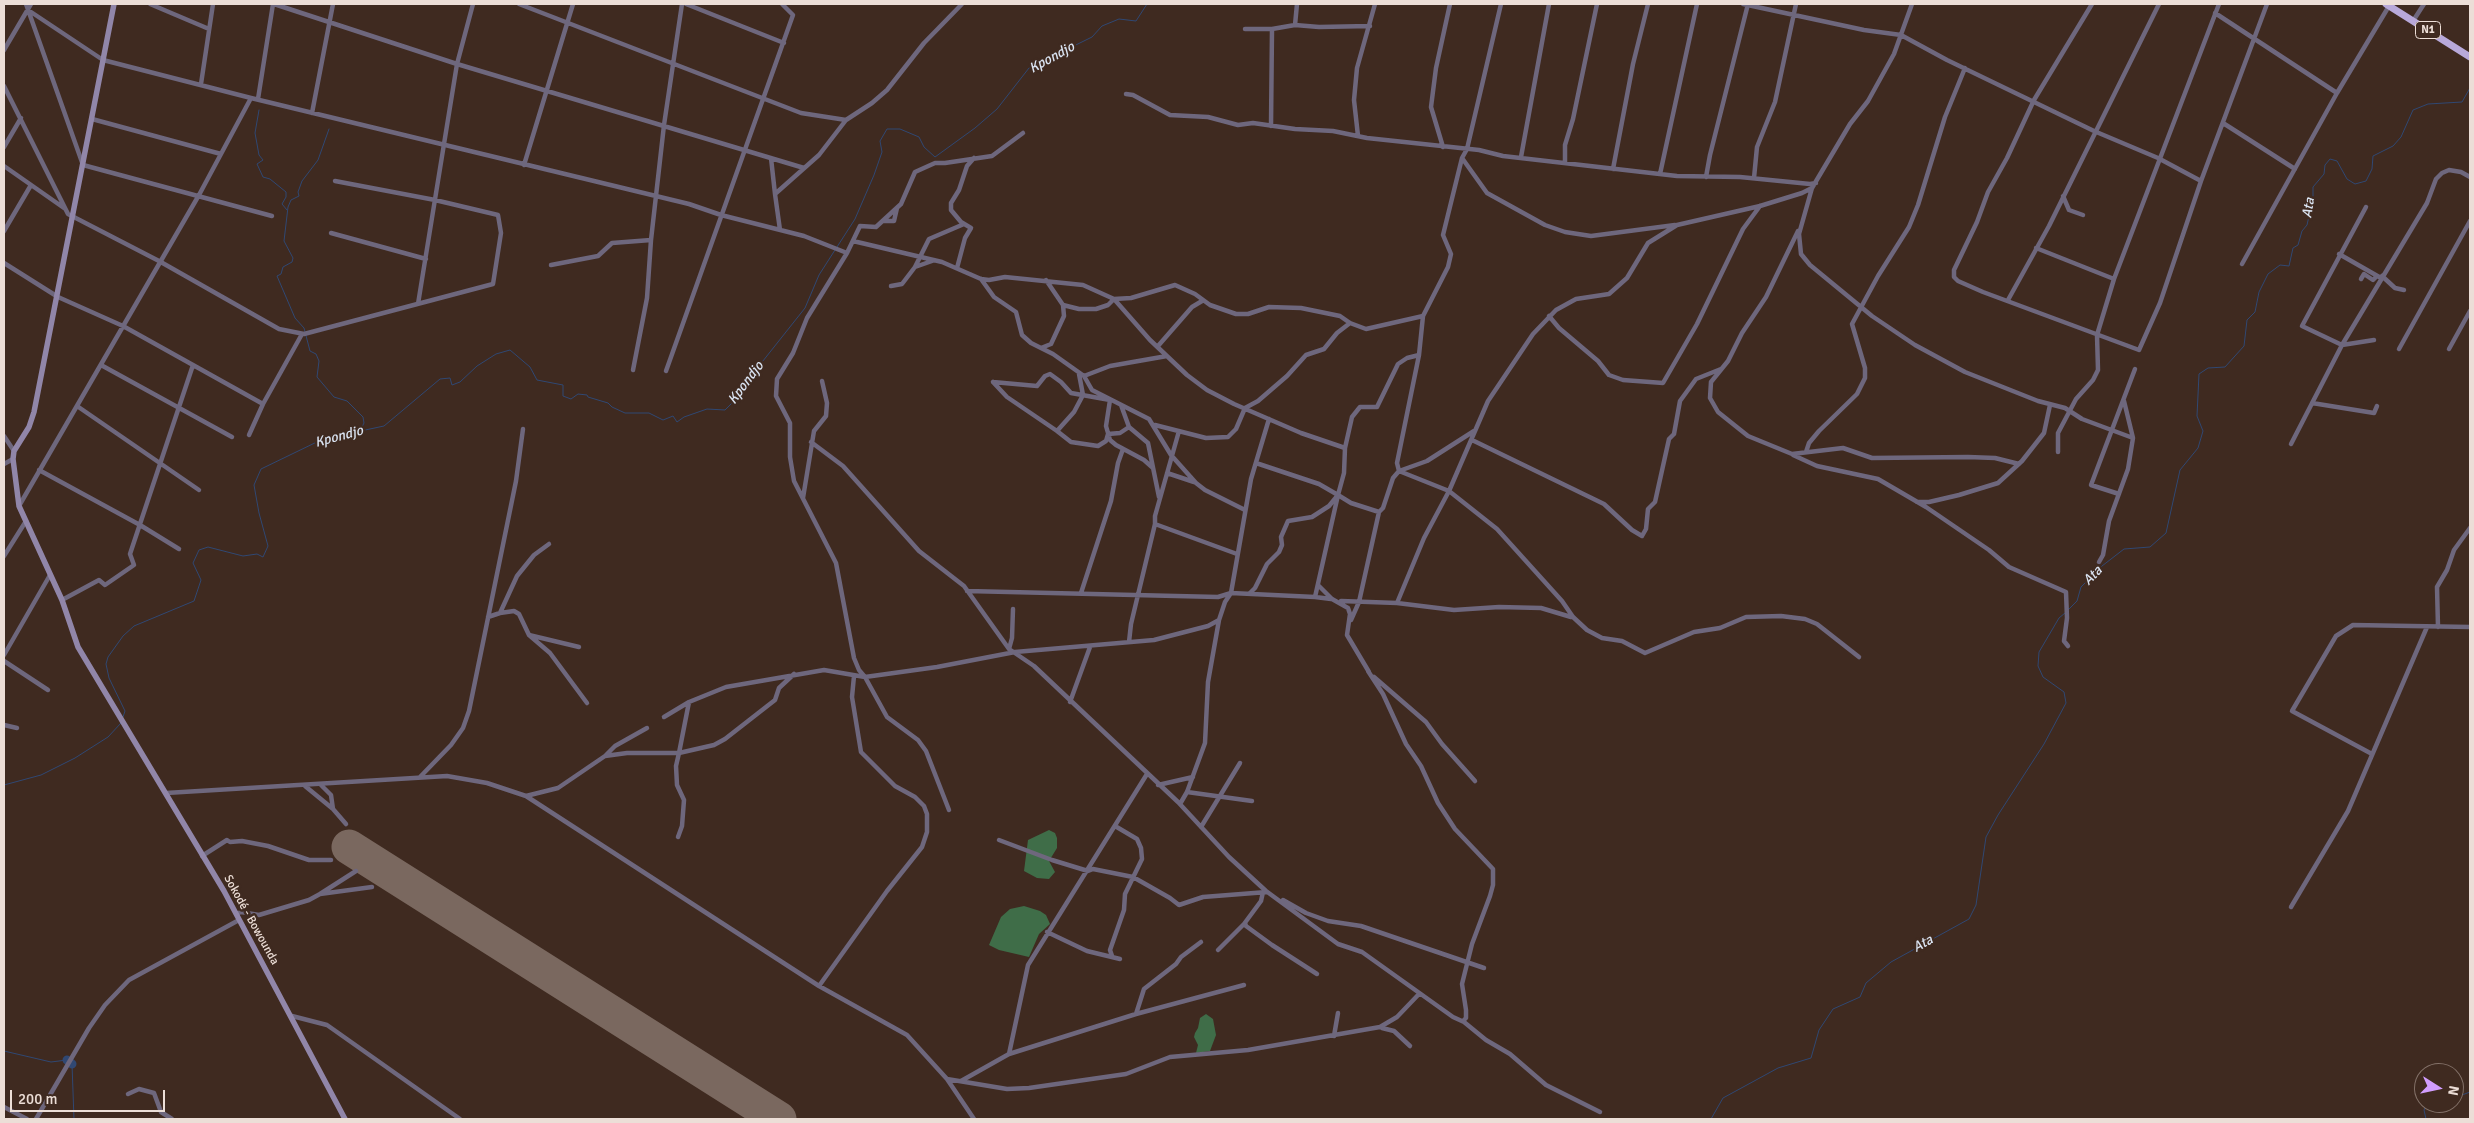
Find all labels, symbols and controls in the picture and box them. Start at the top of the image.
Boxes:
road number: N1 [2416,22,2440,38]
water label: Kpondjo [1026,39,1078,77]
water label: Ata [2299,197,2319,219]
water label: Kpondjo [724,358,768,408]
water label: Kpondjo [313,423,365,451]
water label: Ata [2080,563,2106,589]
street label: Sokodé - Bowounda [220,873,282,967]
water label: Ata [1910,932,1936,956]
north arrow [2414,1063,2464,1113]
scale bar [12,1080,168,1112]
text: N [2444,1084,2462,1097]
text: 200 m [18,1090,58,1108]

